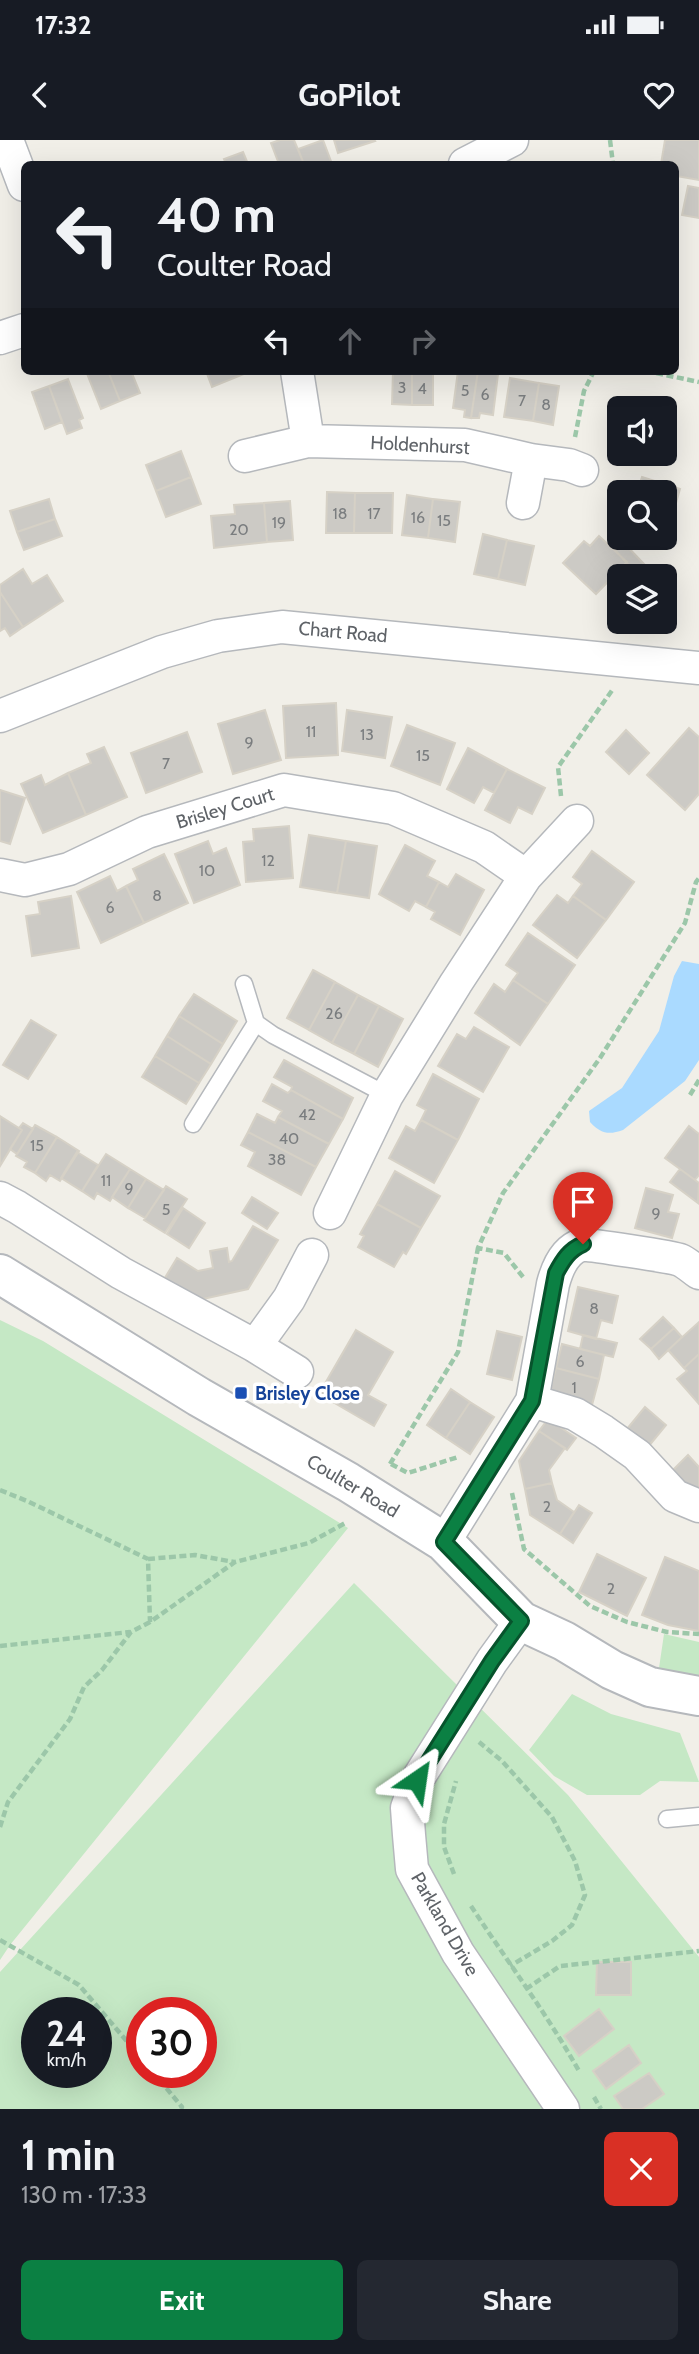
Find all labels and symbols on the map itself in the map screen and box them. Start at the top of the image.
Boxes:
house number: 3 [398,378,406,397]
house number: 4 [417,379,427,398]
house number: 5 [461,381,469,400]
house number: 6 [480,385,490,404]
house number: 7 [518,391,526,410]
house number: 8 [541,395,551,414]
street label: Holdenhurst [370,431,471,459]
house number: 18 [333,504,347,523]
house number: 17 [367,504,381,523]
house number: 16 [411,508,425,527]
house number: 15 [437,511,451,530]
house number: 19 [272,513,286,532]
house number: 20 [229,520,249,539]
street label: Chart Road [298,617,388,647]
house number: 11 [306,722,316,741]
house number: 13 [360,725,374,744]
house number: 9 [244,733,254,752]
house number: 15 [416,746,430,765]
house number: 7 [162,754,170,773]
street label: Brisley Court [173,782,277,834]
house number: 12 [261,851,275,870]
house number: 10 [199,861,215,880]
house number: 8 [152,886,162,905]
house number: 6 [105,898,115,917]
house number: 26 [325,1004,343,1023]
house number: 42 [298,1105,316,1124]
house number: 40 [279,1129,299,1148]
house number: 15 [30,1136,44,1155]
house number: 38 [268,1150,286,1169]
house number: 11 [101,1171,111,1190]
pin [553,1172,613,1244]
house number: 9 [124,1179,134,1198]
house number: 5 [162,1200,170,1219]
house number: 9 [651,1204,661,1223]
house number: 8 [589,1299,599,1318]
house number: 6 [575,1352,585,1371]
house number: 1 [571,1378,577,1397]
place label: Brisley Close [255,1382,360,1405]
marker: Brisley Close [233,1385,249,1401]
street label: Coulter Road [303,1449,403,1523]
house number: 2 [543,1497,551,1516]
house number: 2 [607,1579,615,1598]
position arrow [380,1743,454,1817]
street label: Parkland Drive [406,1868,484,1980]
speed limit sign: 30 [126,1997,217,2088]

